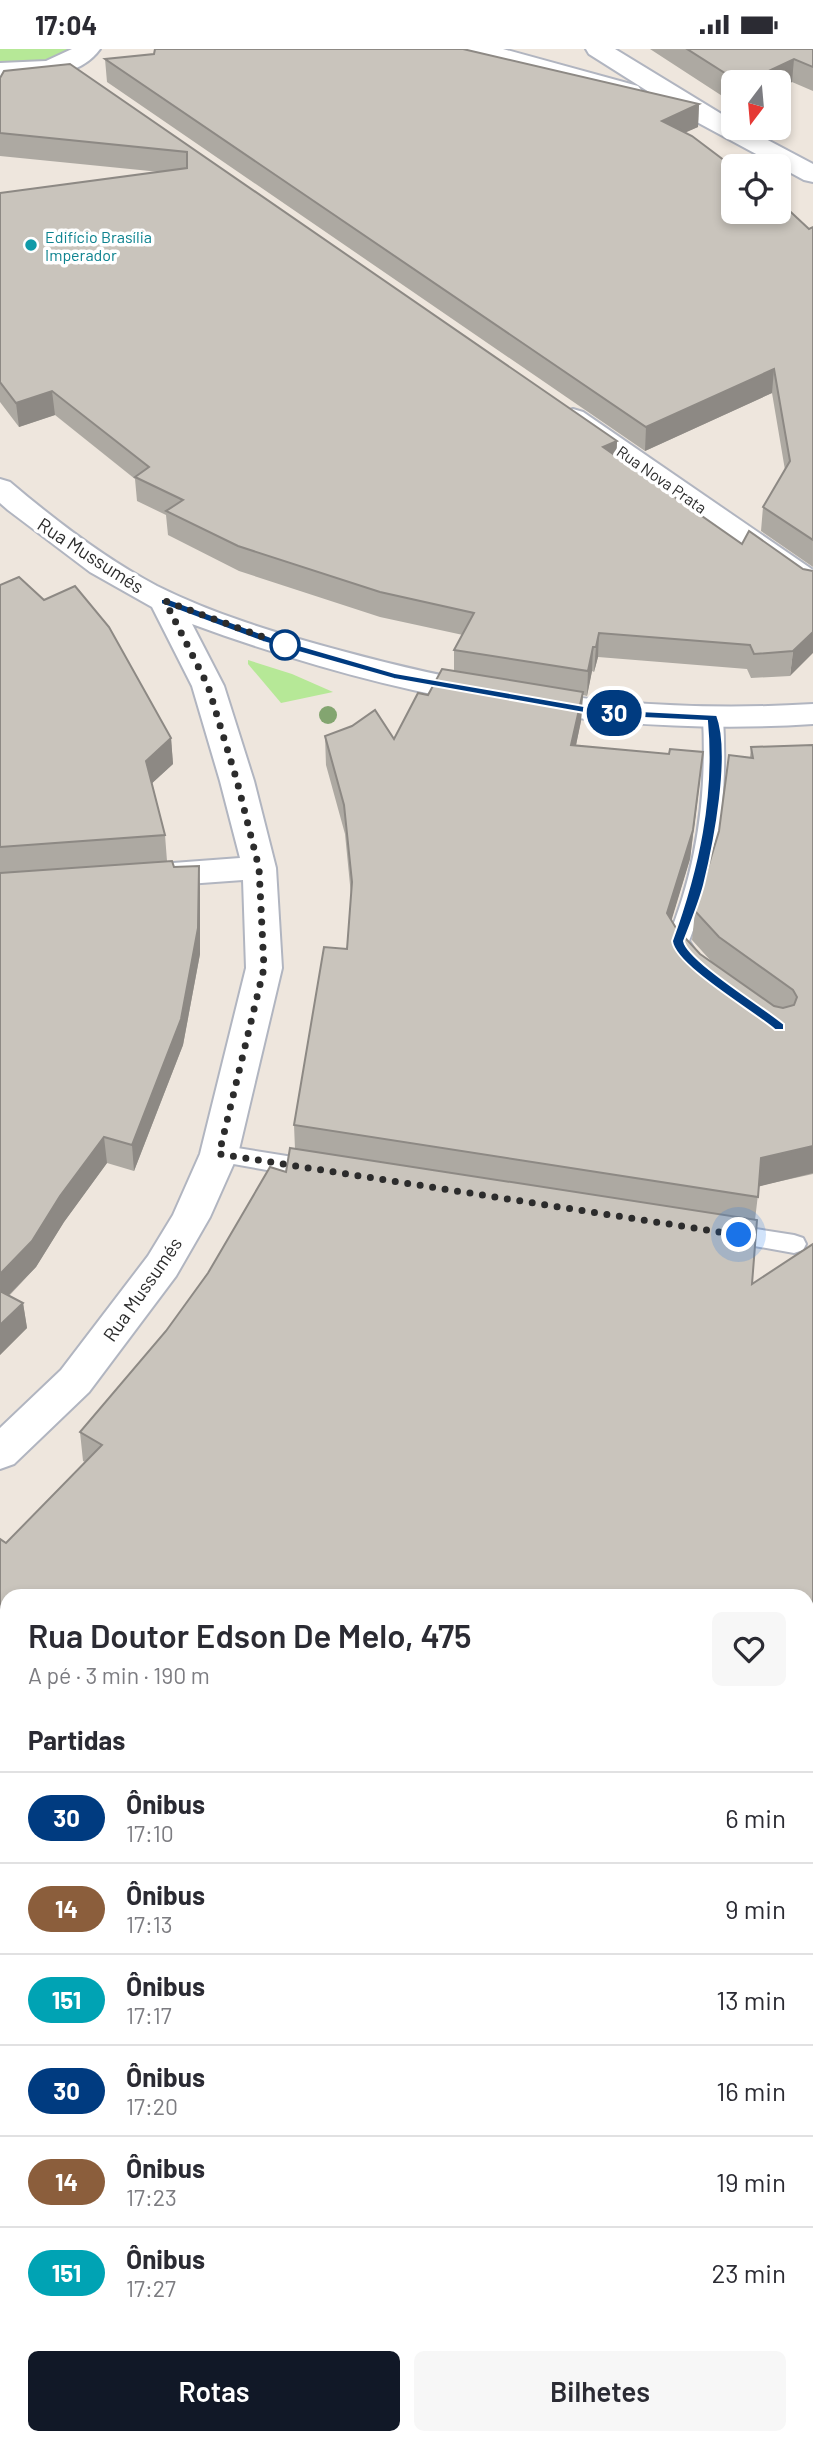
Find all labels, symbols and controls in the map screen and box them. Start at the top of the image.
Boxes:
text: 17:04 [35,9,97,40]
north arrow [721,70,791,140]
map controls [721,70,791,224]
button: locate [721,154,791,224]
place label: Edifício Brasília Imperador [45,227,152,264]
marker: Edifício Brasília Imperador [23,237,39,253]
street label: Rua Nova Prata [613,441,711,517]
street label: Rua Mussumés [34,512,148,598]
unlabelled marker [270,630,300,660]
line badge: 30 [582,690,646,736]
text: 30 [601,698,627,727]
your location [721,1217,756,1252]
street label: Rua Mussumés [98,1232,186,1346]
button: heart [712,1612,786,1686]
text: Rua Doutor Edson De Melo, 475 [28,1615,472,1655]
text: A pé · 3 min · 190 m [28,1661,210,1689]
text: Partidas [28,1724,125,1755]
text: Ônibus [126,1788,205,1819]
text: 6 min [725,1802,786,1833]
text: 30 [53,1803,80,1832]
text: 17:10 [126,1819,174,1847]
text: Ônibus [126,1879,205,1910]
text: 9 min [725,1893,786,1924]
text: 14 [55,1894,78,1923]
text: 17:13 [126,1910,173,1938]
text: Ônibus [126,1970,205,2001]
text: 13 min [716,1984,786,2015]
text: 151 [52,1985,81,2014]
text: 17:17 [126,2001,172,2029]
text: Ônibus [126,2061,205,2092]
text: 16 min [716,2075,786,2106]
text: 30 [53,2076,80,2105]
text: 17:20 [126,2092,178,2120]
text: Ônibus [126,2152,205,2183]
text: 19 min [716,2166,786,2197]
text: 14 [55,2167,78,2196]
text: 17:23 [126,2183,177,2211]
text: Ônibus [126,2243,205,2274]
text: 23 min [711,2257,786,2288]
text: 151 [52,2258,81,2287]
text: 17:27 [126,2274,176,2302]
button: Rotas [28,2351,400,2431]
button: Bilhetes [414,2351,786,2431]

